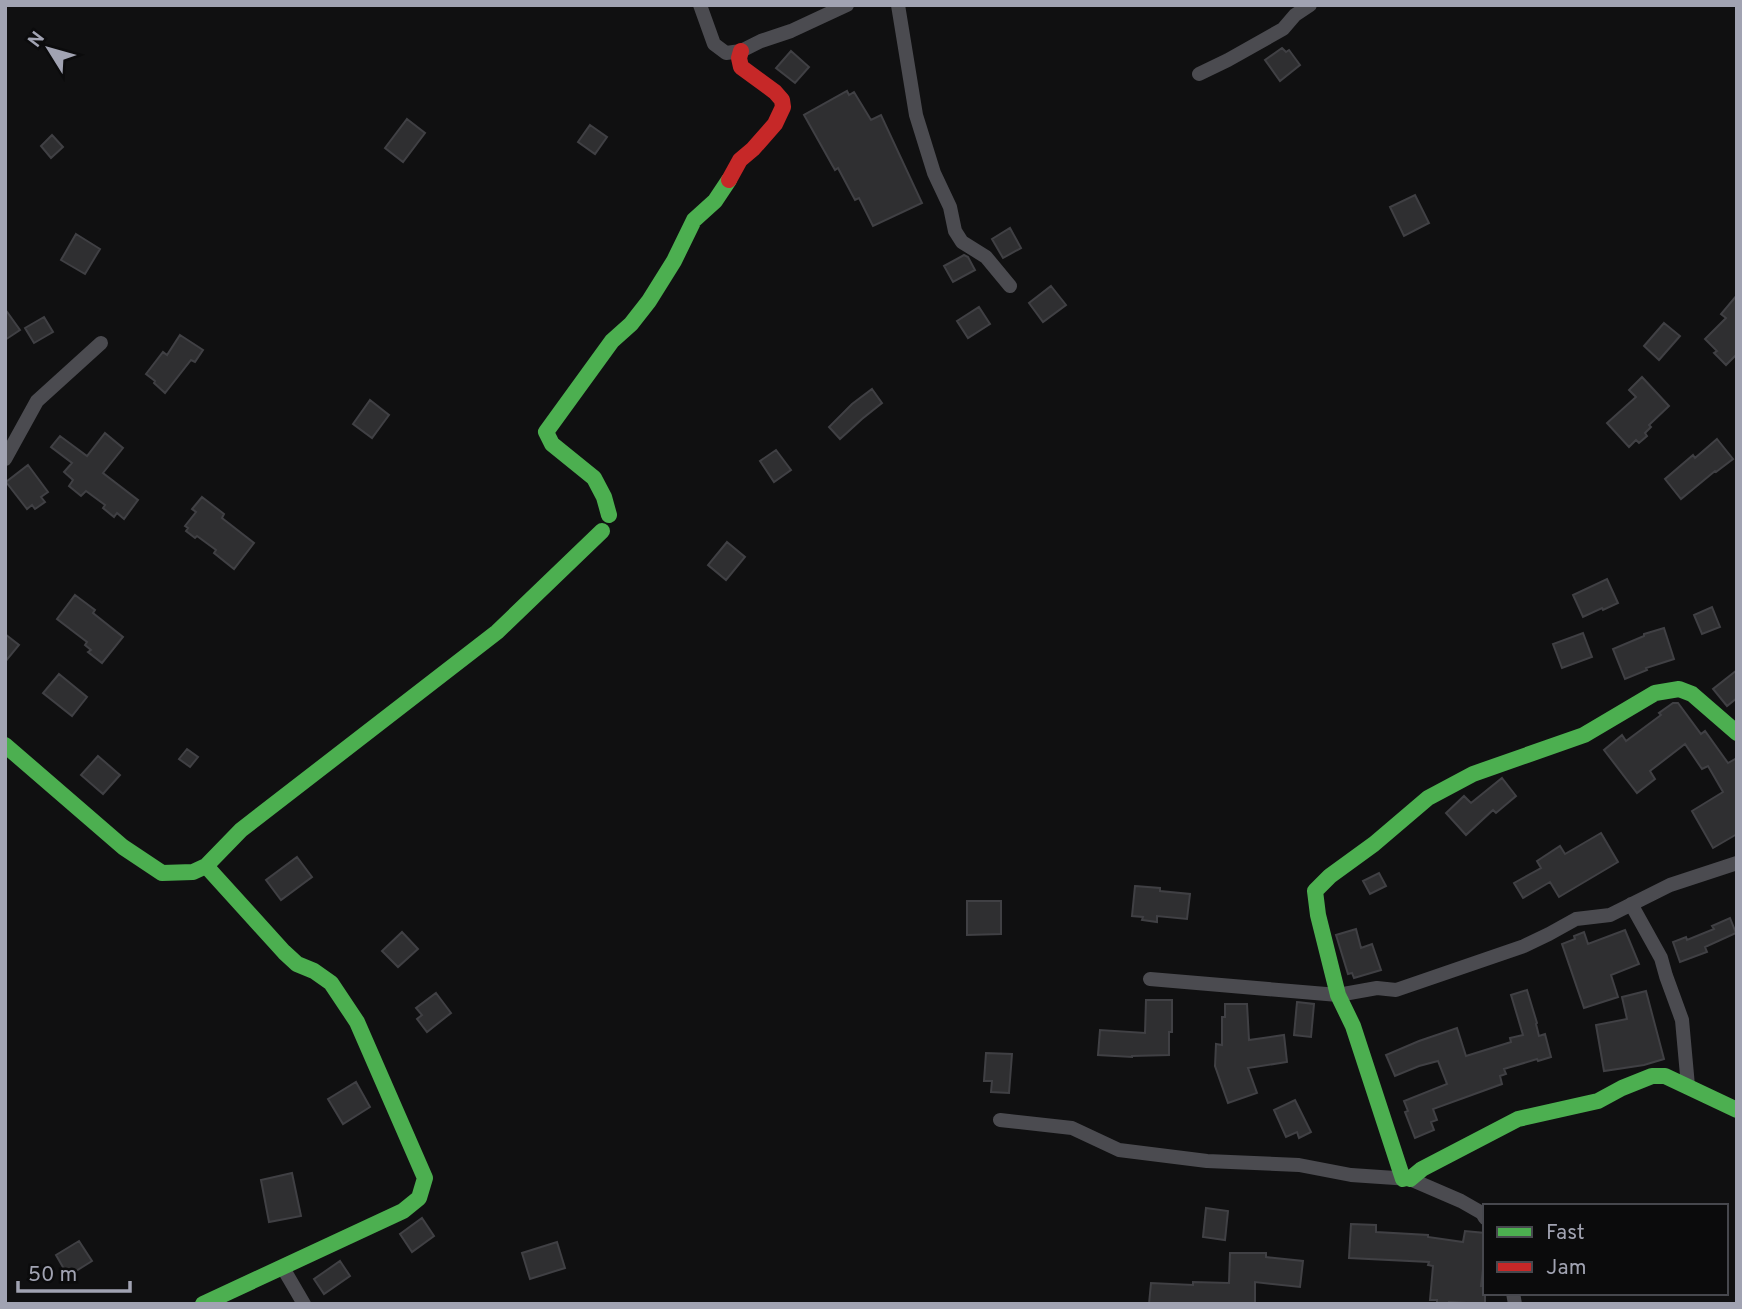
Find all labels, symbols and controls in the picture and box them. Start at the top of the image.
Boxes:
north arrow [14,14,84,84]
text: N [23,27,51,53]
legend [1483,1204,1728,1295]
text: Fast [1546,1220,1585,1247]
scale bar [18,1250,130,1294]
text: Jam [1546,1255,1587,1282]
text: 50 m [28,1262,77,1289]

